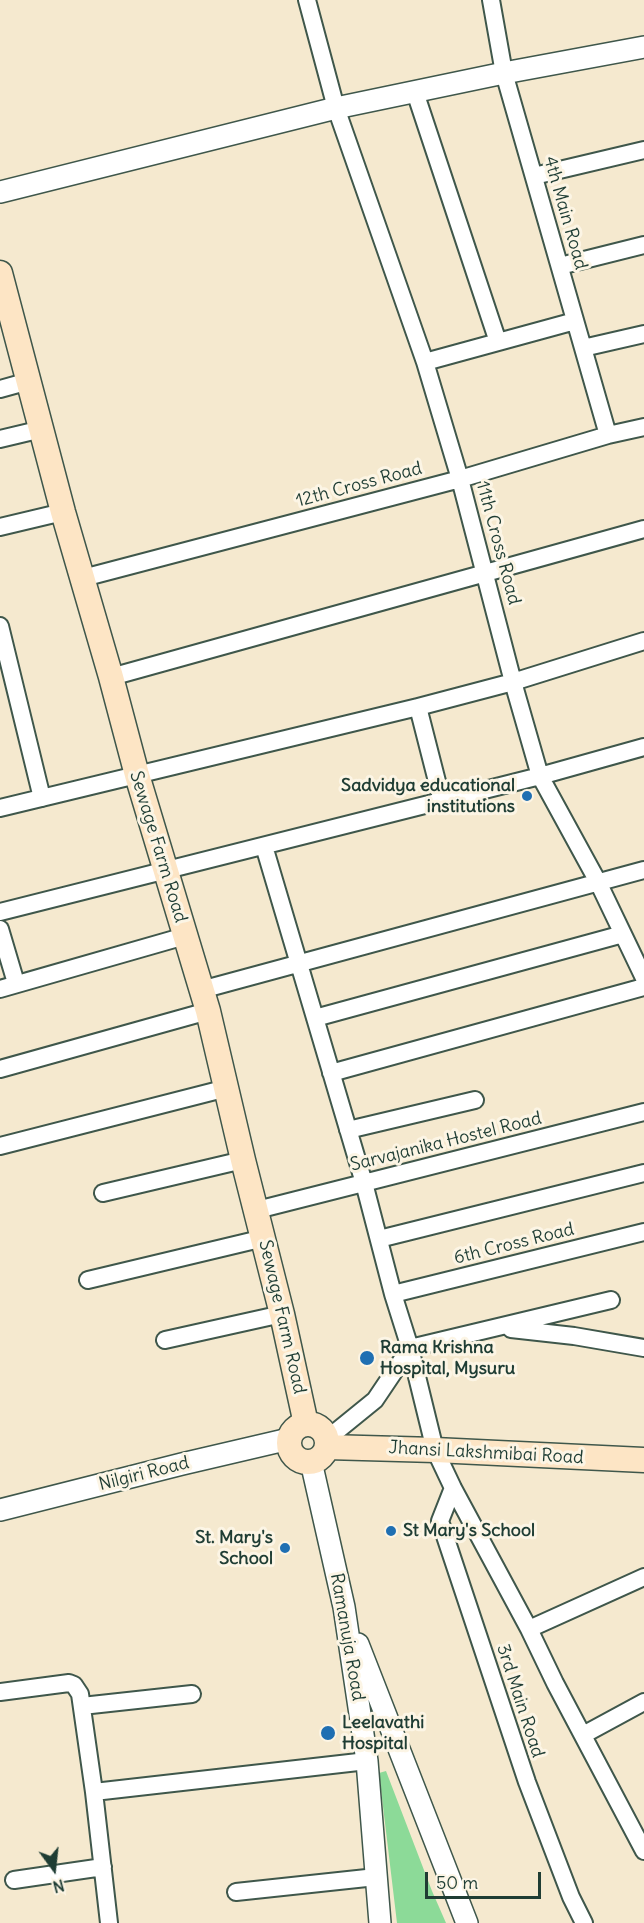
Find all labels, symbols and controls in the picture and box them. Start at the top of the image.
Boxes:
street label: 4th Main Road [539,154,591,272]
street label: 12th Cross Road [294,458,424,512]
street label: 11th Cross Road [471,479,525,607]
street label: Sewage Farm Road [125,769,191,925]
place label: Sadvidya educational institutions [341,775,515,818]
marker: Sadvidya educational institutions [520,789,534,803]
street label: Sarvajanika Hostel Road [348,1108,544,1176]
street label: 6th Cross Road [452,1219,576,1269]
street label: Sewage Farm Road [254,1238,310,1396]
place label: Rama Krishna Hospital, Mysuru [380,1337,515,1380]
marker: Rama Krishna Hospital, Mysuru [358,1349,376,1367]
street label: Jhansi Lakshmibai Road [388,1437,584,1469]
street label: Nilgiri Road [97,1452,191,1496]
place label: St Mary's School [403,1520,535,1542]
marker: St Mary's School [384,1524,398,1538]
place label: St. Mary's School [195,1527,273,1570]
marker: St. Mary's School [278,1541,292,1555]
street label: Ramanuja Road [325,1571,369,1703]
street label: 3rd Main Road [492,1642,548,1760]
place label: Leelavathi Hospital [342,1712,424,1754]
marker: Leelavathi Hospital [319,1724,337,1742]
north arrow [24,1839,84,1899]
scale bar [428,1860,544,1898]
text: 50 m [436,1871,478,1894]
text: N [51,1875,67,1897]

